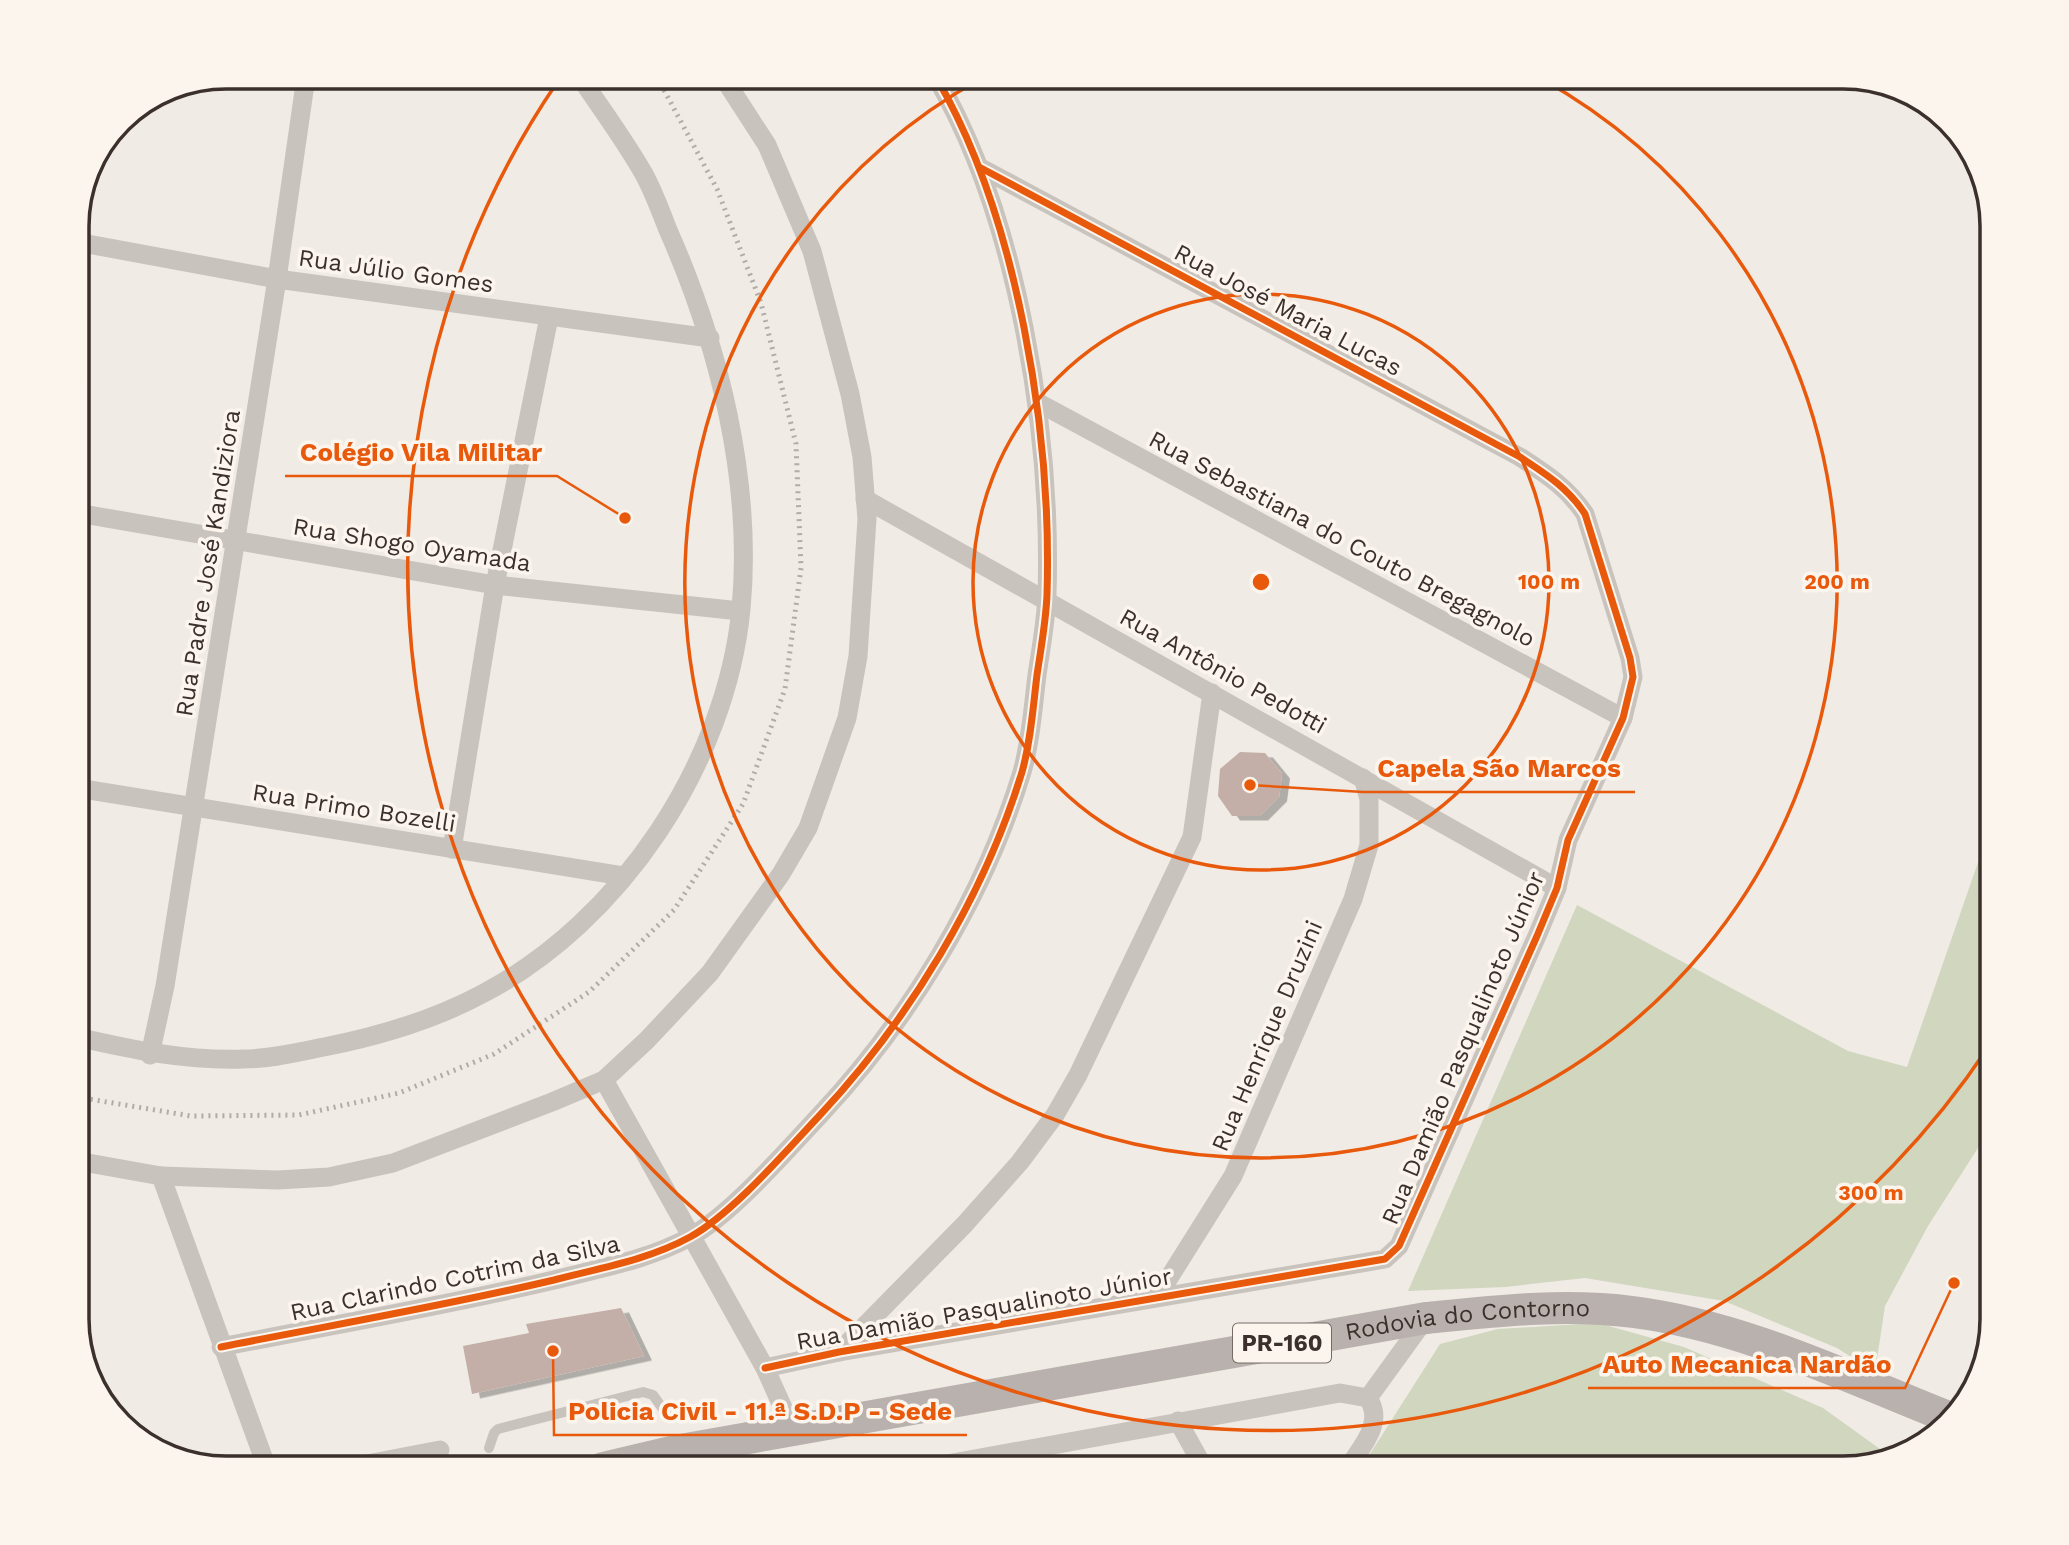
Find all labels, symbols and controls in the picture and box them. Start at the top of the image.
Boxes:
street label: Rua José Maria Lucas [1170,238,1406,382]
street label: Rua Júlio Gomes [297,243,495,299]
street label: Rua Padre José Kandiziora [170,408,246,718]
street label: Rua Sebastiana do Couto Bregagnolo [1144,425,1540,653]
callout: Colégio Vila Militar [285,429,557,476]
text: Colégio Vila Militar [300,437,543,467]
street label: Rua Shogo Oyamada [291,512,533,578]
text: 100 m [1518,569,1580,594]
text: 200 m [1804,569,1870,594]
centre of rings [1249,570,1273,594]
street label: Rua Antônio Pedotti [1115,603,1331,739]
callout: Capela São Marcos [1363,745,1635,792]
text: Capela São Marcos [1377,753,1621,783]
street label: Rua Primo Bozelli [250,778,458,838]
street label: Rua Damião Pasqualinoto Júnior [1376,867,1550,1229]
street label: Rua Henrique Druzini [1206,916,1328,1156]
text: 300 m [1838,1180,1904,1205]
street label: Rua Clarindo Cotrim da Silva [288,1229,622,1327]
street label: Rua Damião Pasqualinoto Júnior [794,1262,1174,1356]
street label: Rodovia do Contorno [1343,1294,1590,1346]
road number: PR-160 [1233,1324,1331,1362]
callout: Auto Mecanica Nardão [1588,1341,1905,1388]
text: Auto Mecanica Nardão [1602,1349,1892,1379]
callout: Policia Civil - 11.ª S.D.P - Sede [554,1388,967,1435]
text: Policia Civil - 11.ª S.D.P - Sede [568,1396,952,1426]

